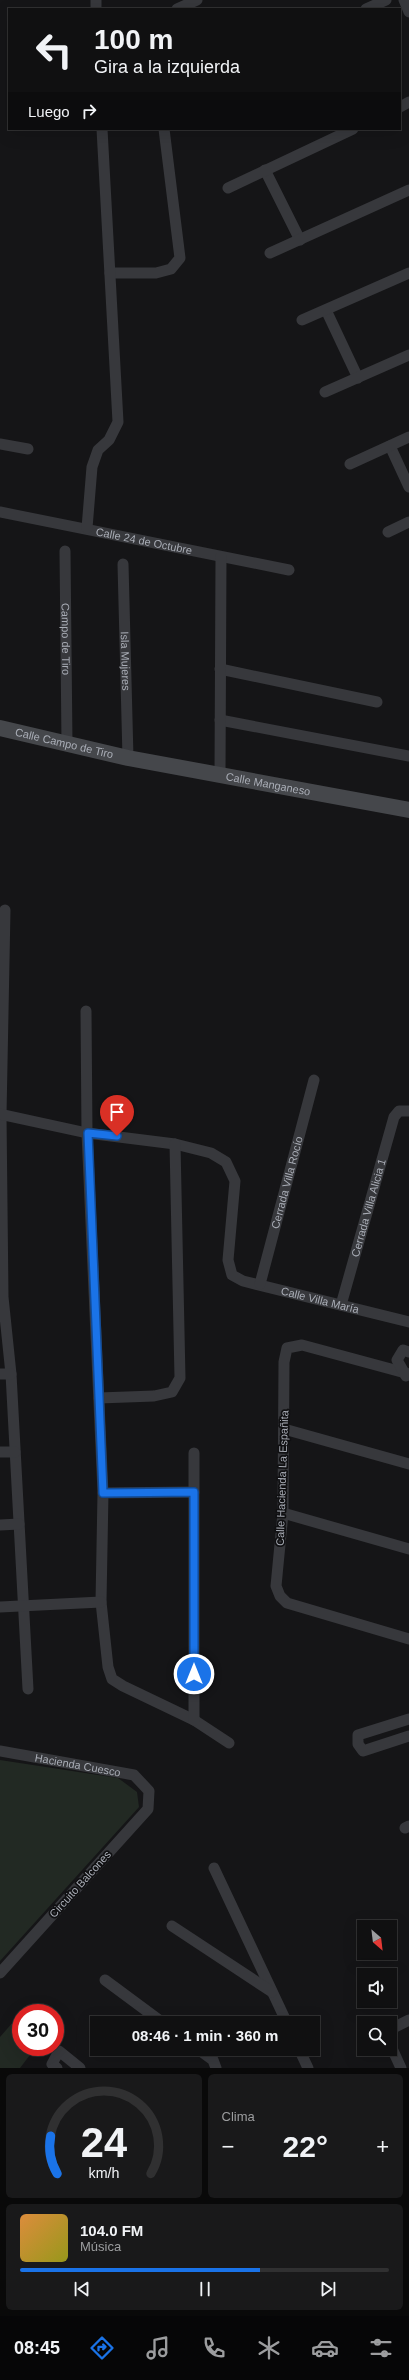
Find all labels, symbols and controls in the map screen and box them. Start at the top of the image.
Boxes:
icon: left [28,24,80,76]
text: 100 m [94,24,173,55]
text: Gira a la izquierda [94,57,240,77]
icon: right [78,100,100,122]
text: Luego [28,103,70,120]
street label: Calle 24 de Octubre [95,525,193,556]
street label: Campo de Tiro [60,603,72,675]
street label: Isla Mujeres [119,631,132,691]
street label: Calle Campo de Tiro [14,726,115,760]
street label: Calle Manganeso [225,770,311,798]
pin [100,1095,134,1136]
icon: arrive [106,1101,128,1123]
street label: Cerrada Villa Rocío [269,1135,305,1230]
street label: Cerrada Villa Alicia 1 [349,1157,388,1258]
street label: Calle Villa María [280,1285,361,1316]
street label: Calle Hacienda La Españita [274,1409,290,1546]
position arrow [173,1653,215,1695]
street label: Hacienda Cuesco [34,1751,122,1778]
street label: Circuito Balcones [47,1848,113,1920]
north arrow [357,1920,397,1960]
map controls [357,1920,397,2056]
button: sound [357,1968,397,2008]
speed limit sign: 30 [12,2004,64,2056]
button: search [357,2016,397,2056]
text: 08:46 · 1 min · 360 m [132,2027,278,2044]
text: Clima [222,2109,255,2124]
text: 24 [81,2119,127,2166]
text: 22° [283,2130,328,2163]
text: − [222,2134,234,2159]
text: + [376,2134,389,2159]
text: km/h [88,2165,119,2181]
text: 104.0 FM [80,2222,143,2239]
text: Música [80,2239,121,2254]
icon: previous [71,2278,93,2300]
icon: pause [194,2278,216,2300]
icon: next [317,2278,339,2300]
icon: directions [88,2334,116,2362]
icon: music [144,2334,172,2362]
icon: phone [200,2334,228,2362]
icon: climate [255,2334,283,2362]
icon: car [311,2334,339,2362]
icon: filters [367,2334,395,2362]
text: 08:45 [14,2338,60,2358]

